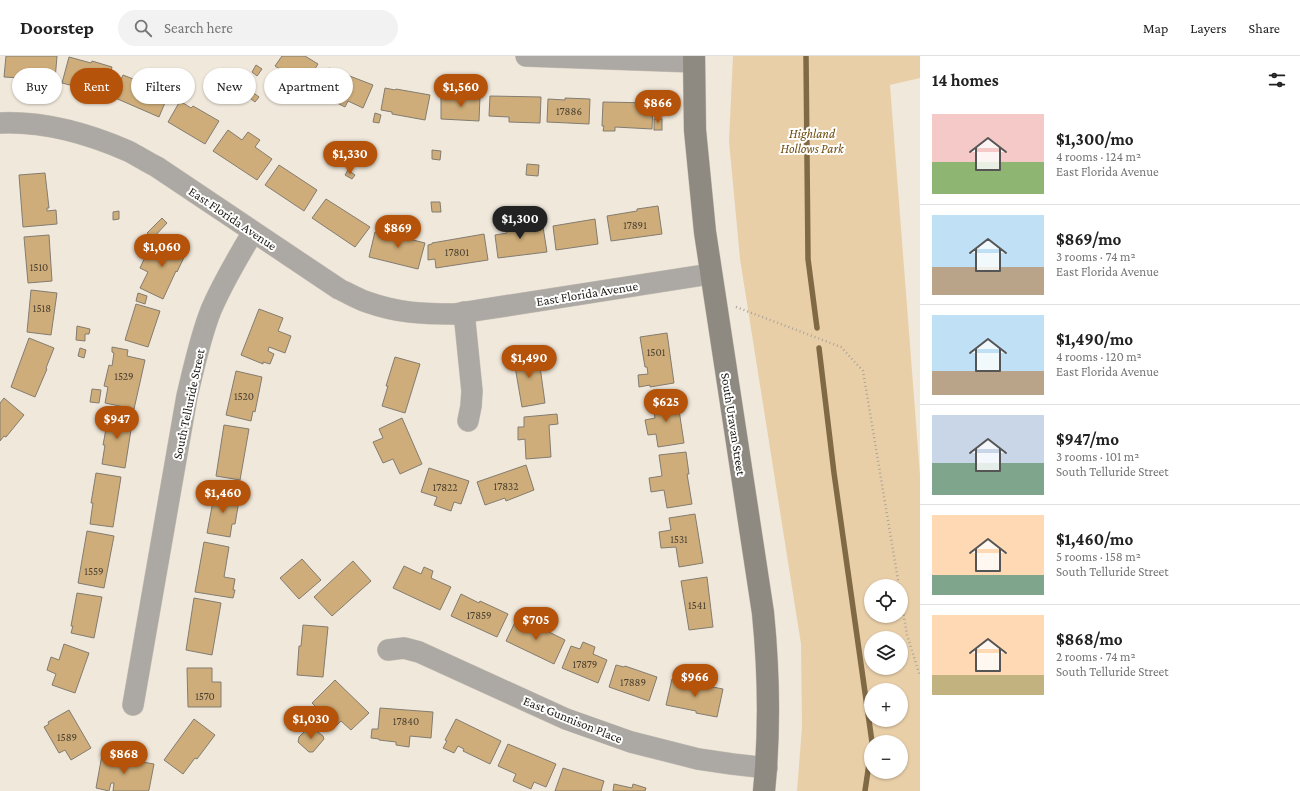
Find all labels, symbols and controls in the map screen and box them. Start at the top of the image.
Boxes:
search box [118,10,398,46]
text: Doorstep [20,17,94,38]
icon: search [132,17,154,39]
text: Search here [164,20,233,36]
text: Map [1143,20,1168,36]
text: Layers [1190,20,1227,36]
text: Share [1249,20,1280,36]
chip: Buy [12,68,62,104]
chip: Rent [70,68,123,104]
chip: Filters [131,68,195,104]
chip: New [203,68,256,104]
chip: Apartment [264,68,353,104]
icon: filters [1266,69,1288,91]
text: 14 homes [932,71,999,90]
pin: $1,560 [428,74,494,108]
text: $1,560 [443,79,479,94]
pin: $866 [634,90,682,124]
text: $866 [644,95,672,110]
house number: 17886 [556,105,582,117]
park label: Highland Hollows Park [780,126,845,156]
icon: home [964,130,1012,178]
text: $1,300/mo [1056,130,1134,149]
pin: $1,330 [317,141,383,175]
text: $1,330 [332,146,368,161]
text: 4 rooms · 124 m² [1056,149,1141,164]
text: East Florida Avenue [1056,164,1159,179]
street label: East Florida Avenue [186,183,280,254]
pin: $1,300 [487,206,553,240]
text: $1,300 [501,211,539,226]
pin: $869 [374,215,422,249]
house number: 17891 [623,219,647,231]
text: $869 [384,220,412,235]
text: $869/mo [1056,230,1121,249]
icon: home [964,231,1012,279]
pin: $1,060 [129,234,195,268]
text: $1,060 [143,239,181,254]
house number: 17801 [445,246,470,258]
text: 3 rooms · 74 m² [1056,249,1136,264]
house number: 1510 [30,261,48,273]
text: East Florida Avenue [1056,264,1159,279]
street label: East Florida Avenue [535,278,639,309]
house number: 1518 [33,302,51,314]
text: $1,490/mo [1056,330,1133,349]
icon: home [964,331,1012,379]
pin: $1,490 [496,345,562,379]
house number: 1501 [647,346,666,358]
street label: South Telluride Street [169,347,208,461]
text: 4 rooms · 120 m² [1056,349,1142,364]
text: $1,490 [511,350,547,365]
text: East Florida Avenue [1056,364,1159,379]
house number: 1529 [114,370,134,382]
street label: South Uravan Street [718,372,749,477]
pin: $625 [642,389,690,423]
house number: 1520 [234,390,254,402]
text: $625 [653,394,679,409]
pin: $947 [93,406,141,440]
text: $947 [104,411,130,426]
text: $947/mo [1056,430,1119,449]
icon: home [964,431,1012,479]
text: 3 rooms · 101 m² [1056,449,1139,464]
text: South Telluride Street [1056,464,1169,479]
pin: $1,460 [190,480,256,514]
house number: 17832 [494,480,518,492]
house number: 17822 [433,481,457,493]
text: $1,460 [205,485,241,500]
text: $1,460/mo [1056,530,1133,549]
icon: home [964,531,1012,579]
house number: 1531 [670,533,688,545]
text: 5 rooms · 158 m² [1056,549,1141,564]
text: South Telluride Street [1056,564,1169,579]
house number: 1559 [84,565,104,577]
map controls [864,579,908,779]
button: locate [864,579,908,623]
house number: 1541 [688,599,706,611]
pin: $705 [512,607,560,641]
house number: 17859 [466,609,492,621]
text: $705 [523,612,549,627]
text: $868/mo [1056,630,1123,649]
button: layers [864,631,908,675]
icon: home [964,631,1012,679]
text: 2 rooms · 74 m² [1056,649,1136,664]
house number: 17879 [573,658,597,670]
pin: $966 [671,664,719,698]
text: South Telluride Street [1056,664,1169,679]
text: $966 [681,669,709,684]
house number: 17889 [620,676,646,688]
button: + [864,683,908,727]
house number: 1570 [195,690,215,702]
street label: East Gunnison Place [521,693,625,746]
pin: $1,030 [278,706,344,740]
text: $1,030 [293,711,329,726]
house number: 17840 [393,715,419,727]
house number: 1589 [57,731,77,743]
button: − [864,735,908,779]
pin: $868 [100,741,148,775]
text: $868 [110,746,138,761]

